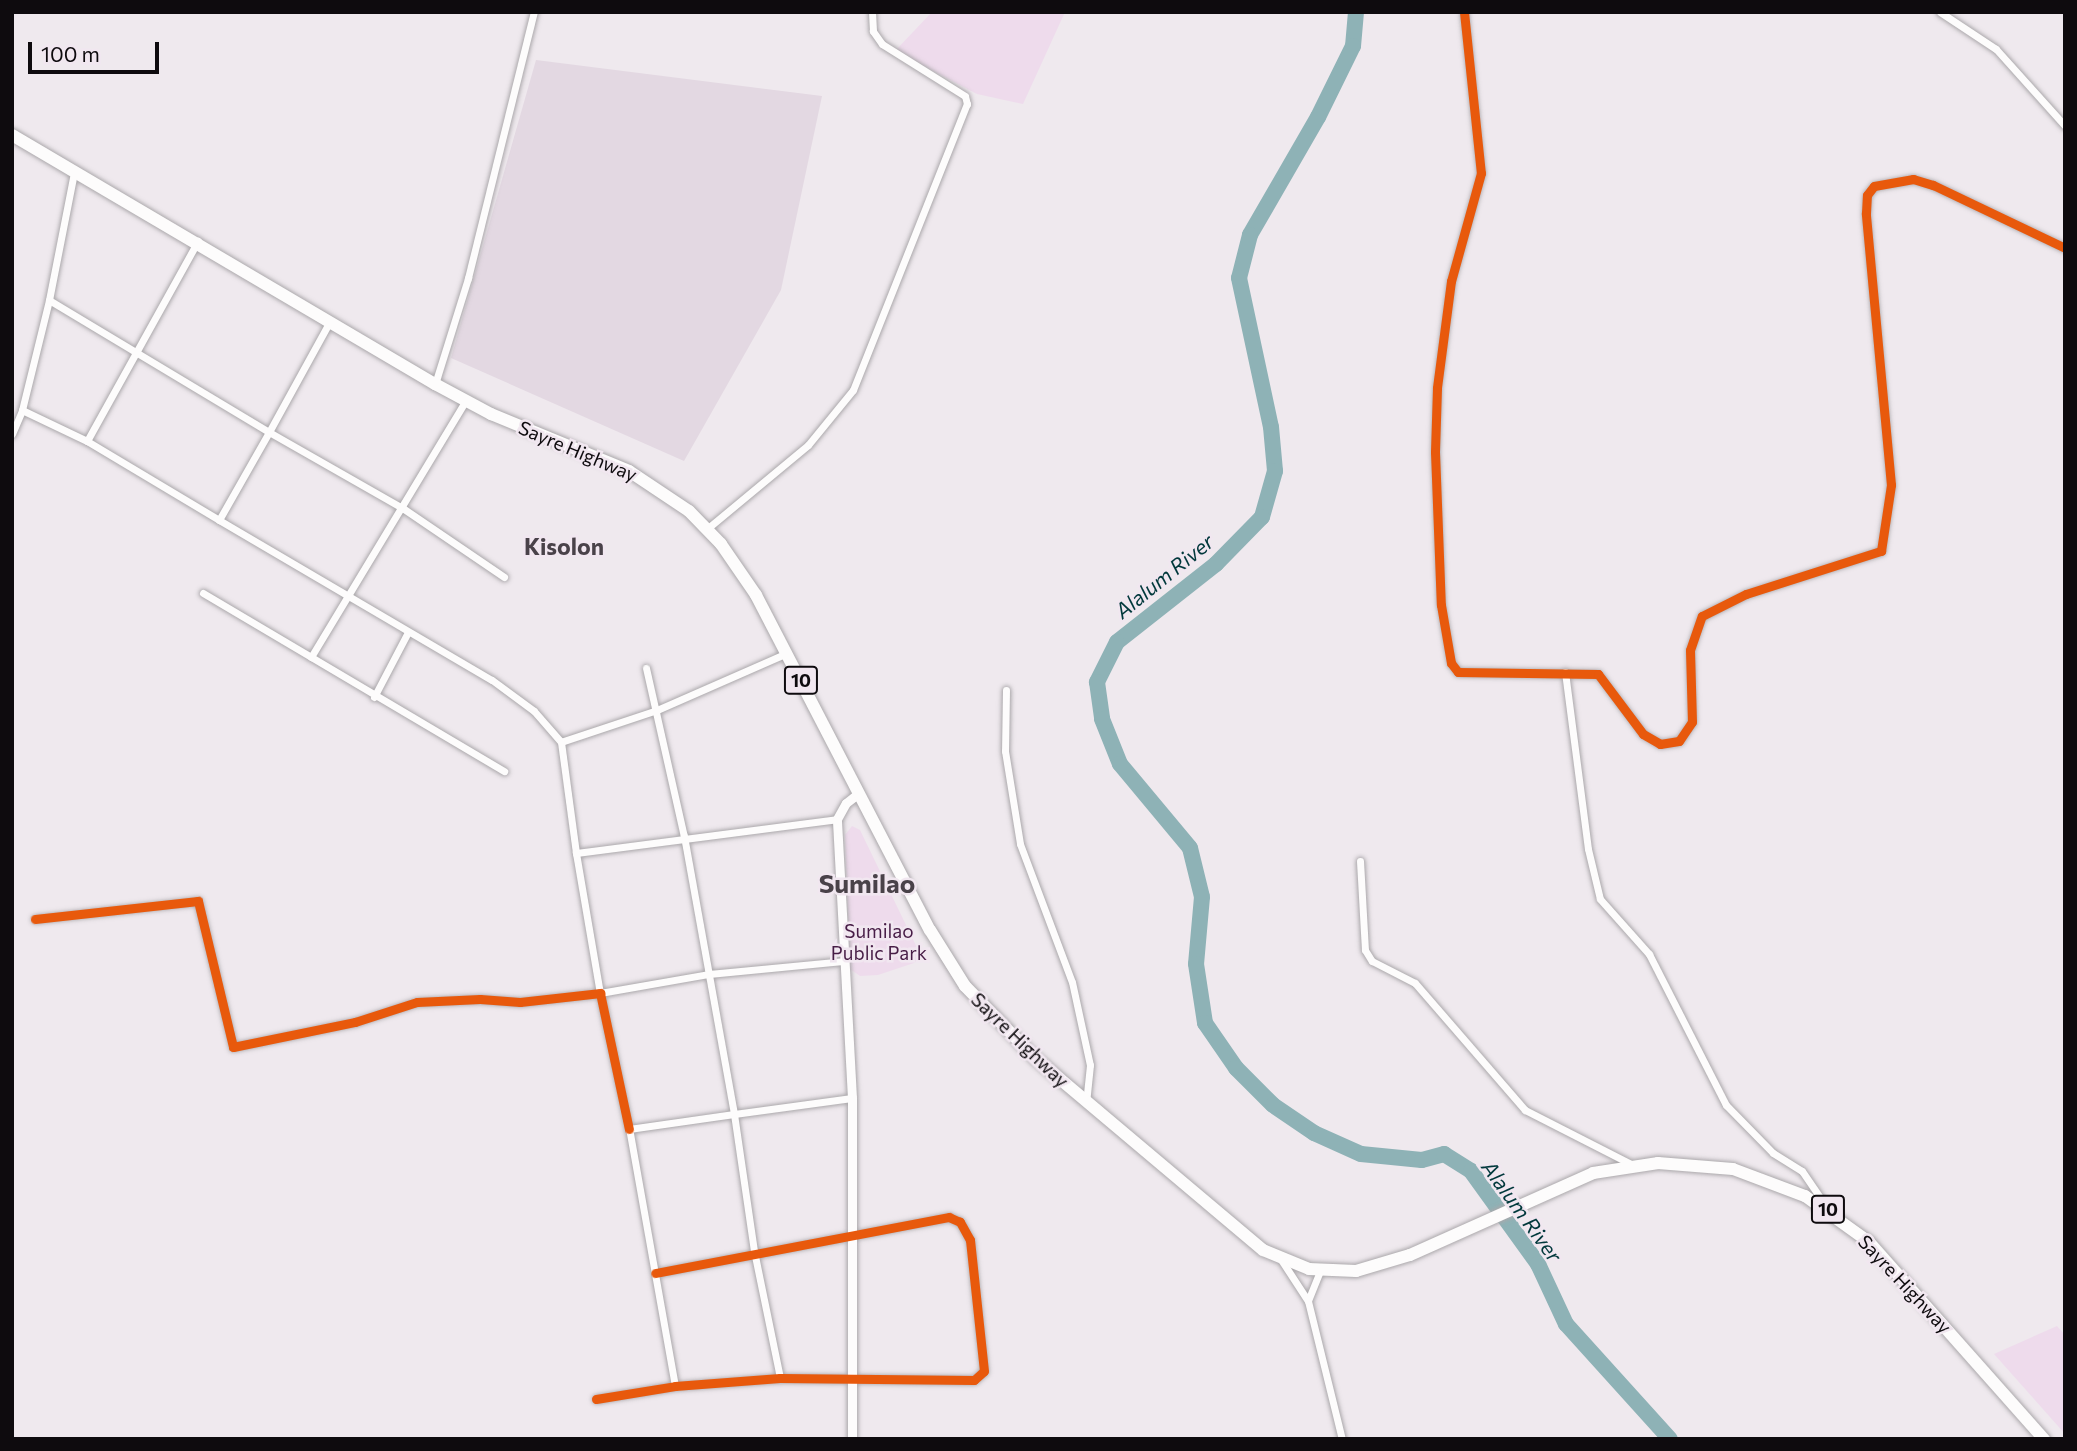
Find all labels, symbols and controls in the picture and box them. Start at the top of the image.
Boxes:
scale bar [32,28,163,72]
text: 100 m [41,41,100,66]
street label: Sayre Highway [515,416,641,486]
water label: Alalum River [1110,529,1218,623]
district label: Kisolon [524,532,604,560]
road number: 10 [784,666,818,694]
district label: Sumilao [819,867,915,899]
park label: Sumilao Public Park [831,920,927,964]
street label: Sayre Highway [967,988,1073,1092]
water label: Alalum River [1477,1155,1567,1267]
road number: 10 [1811,1194,1846,1224]
street label: Sayre Highway [1854,1230,1956,1338]

